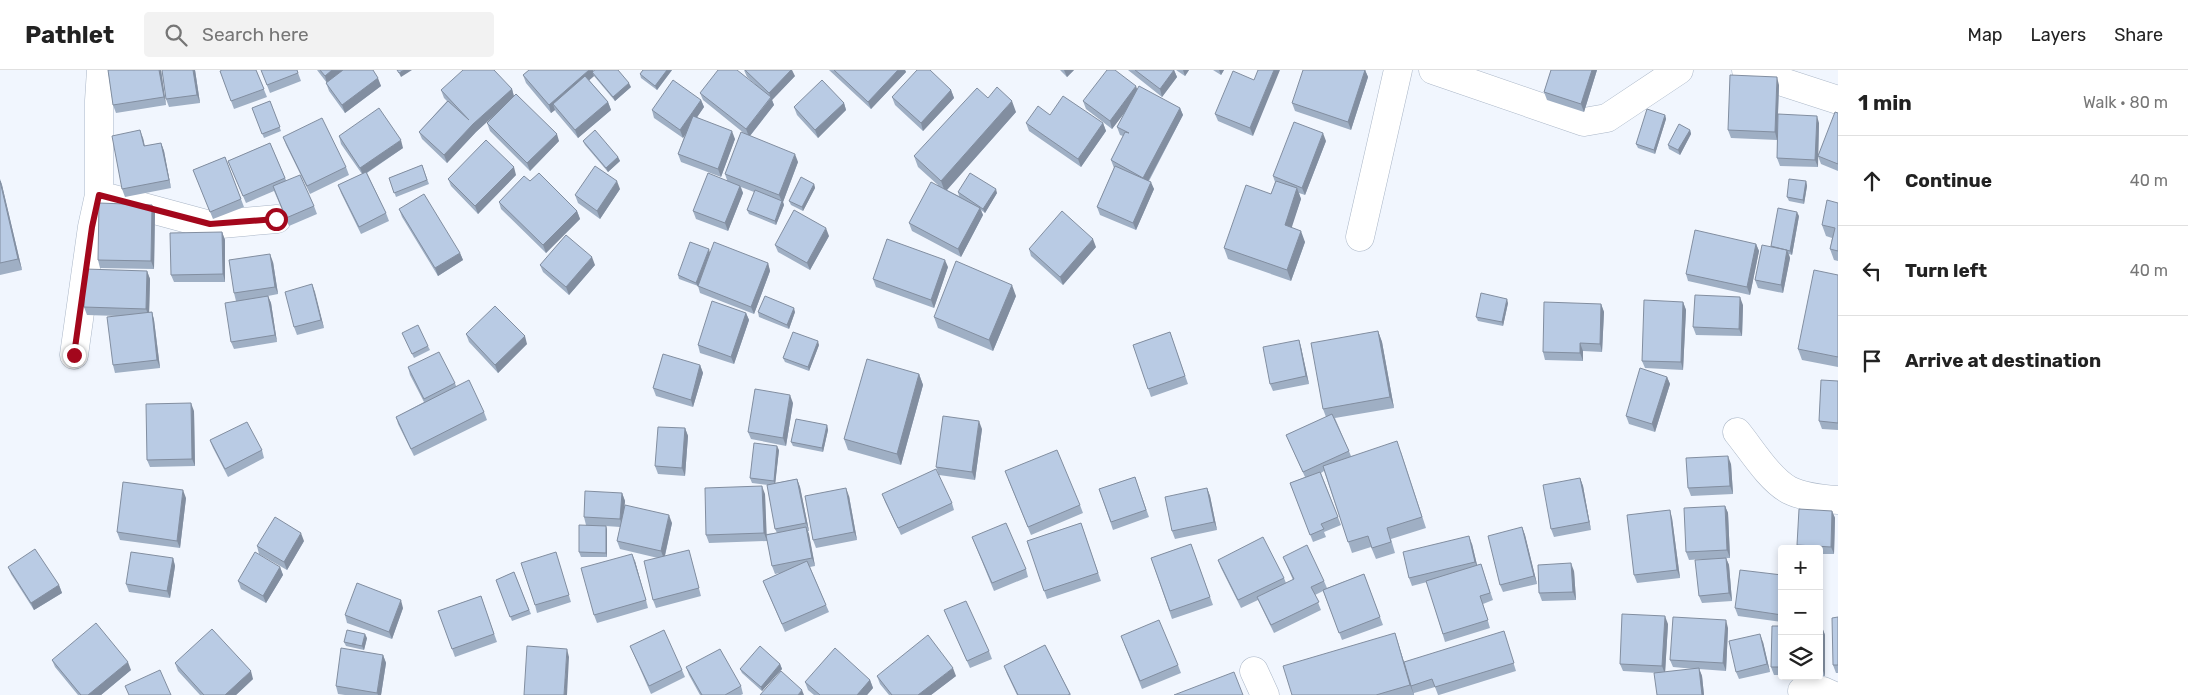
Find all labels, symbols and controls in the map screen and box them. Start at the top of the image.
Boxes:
search box [144,12,494,57]
text: Pathlet [25,21,114,49]
icon: search [162,21,190,49]
text: Search here [202,23,309,46]
text: Map [1968,24,2003,46]
text: Layers [2031,24,2086,46]
text: Share [2114,24,2163,46]
text: 1 min [1858,90,1912,115]
text: Walk · 80 m [2083,93,2168,112]
icon: ahead [1858,167,1886,195]
text: Continue [1905,169,1992,192]
text: 40 m [2130,171,2168,190]
route start [265,208,288,231]
icon: left [1858,257,1886,285]
text: Turn left [1905,259,1987,282]
text: 40 m [2130,261,2168,280]
route end [63,344,86,367]
icon: arrive [1858,347,1886,375]
text: Arrive at destination [1905,349,2101,372]
map controls [1778,545,1823,680]
button: + [1778,545,1823,590]
button: − [1778,590,1823,635]
button: layers [1778,635,1823,680]

